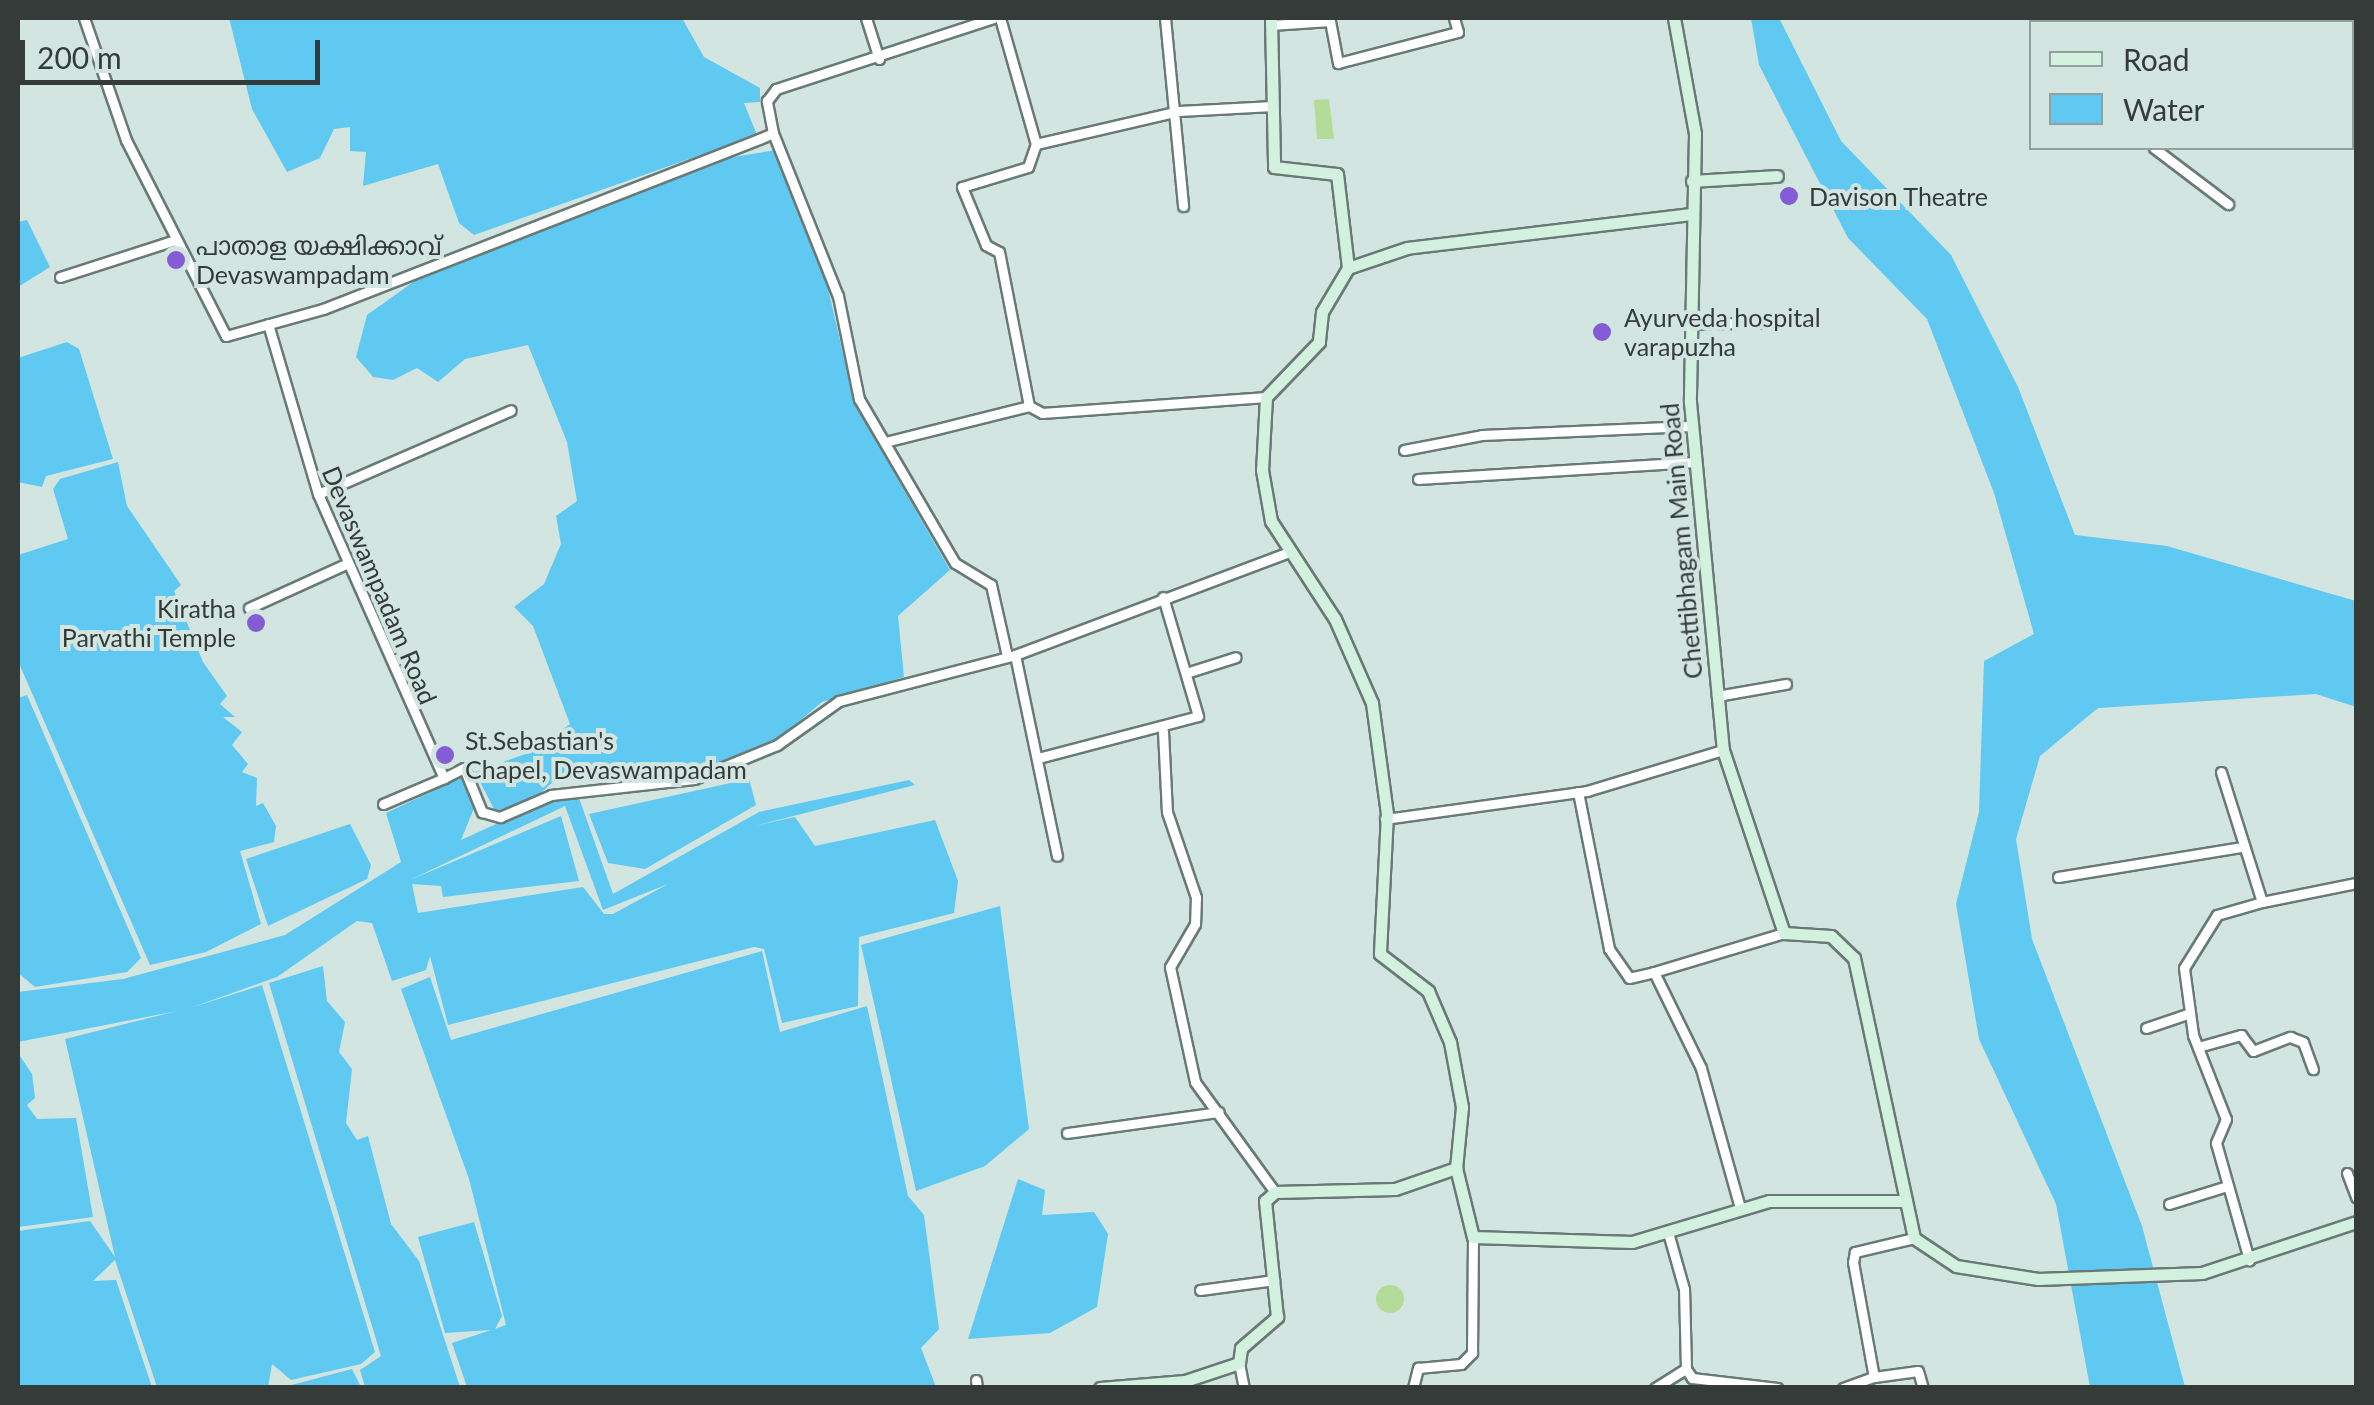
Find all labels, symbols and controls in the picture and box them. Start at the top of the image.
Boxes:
scale bar [25,20,325,82]
legend [2029,20,2354,150]
text: 200 m [37,39,122,75]
text: Road [2123,41,2190,77]
text: Water [2123,91,2205,127]
place label: Davison Theatre [1809,181,1989,211]
marker: Davison Theatre [1778,185,1800,207]
place label: പാതാള യക്ഷിക്കാവ് Devaswampadam [196,231,442,290]
marker: പാതാള യക്ഷിക്കാവ് Devaswampadam [165,249,187,271]
place label: Ayurveda hospital varapuzha [1624,303,1821,362]
marker: Ayurveda hospital varapuzha [1589,319,1615,345]
street label: Chettibhagam Main Road [1654,402,1708,680]
street label: Devaswampadam Road [316,462,444,708]
place label: Kiratha Parvathi Temple [61,594,236,653]
marker: Kiratha Parvathi Temple [245,612,267,634]
place label: St.Sebastian's Chapel, Devaswampadam [465,726,747,785]
marker: St.Sebastian's Chapel, Devaswampadam [434,744,456,766]

